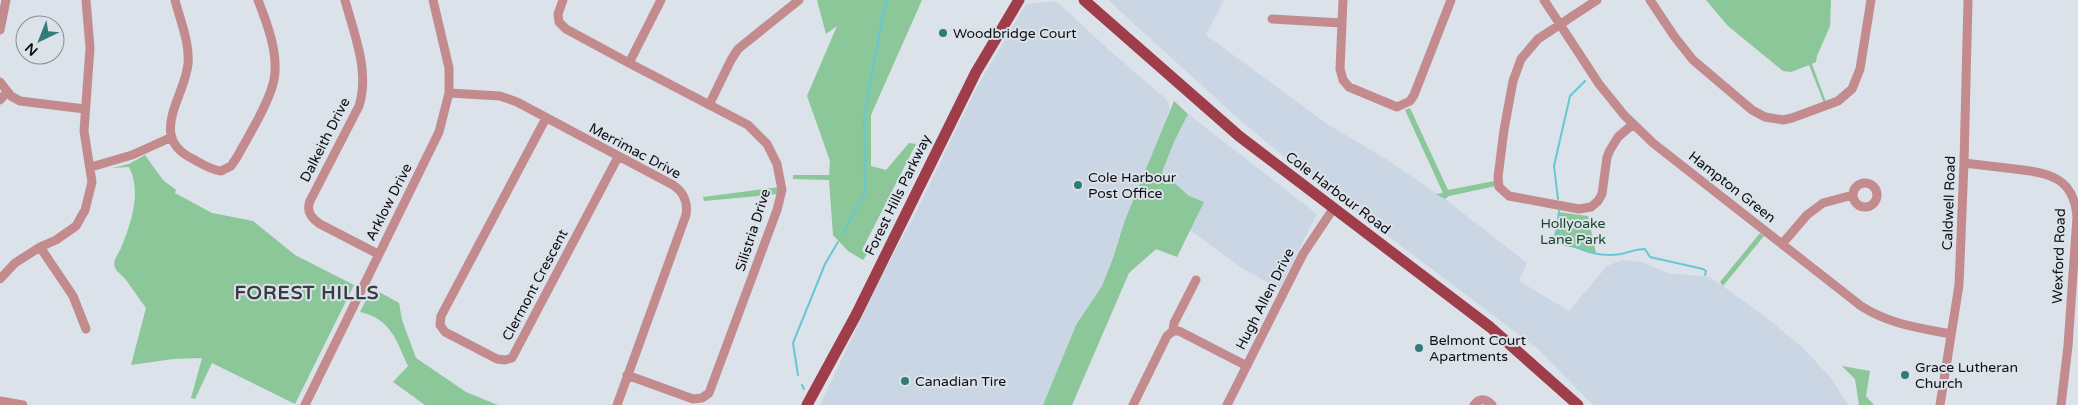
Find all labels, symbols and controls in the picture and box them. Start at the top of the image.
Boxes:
north arrow [15,15,65,65]
place label: Woodbridge Court [953,25,1077,42]
marker: Woodbridge Court [937,27,949,39]
text: N [22,39,41,59]
street label: Dalkeith Drive [296,95,354,185]
street label: Merrimac Drive [586,120,684,182]
street label: Forest Hills Parkway [861,131,935,258]
street label: Cole Harbour Road [1282,148,1394,238]
street label: Hampton Green [1685,148,1779,226]
street label: Caldwell Road [1939,155,1959,251]
street label: Arklow Drive [362,160,416,243]
place label: Cole Harbour Post Office [1088,169,1177,202]
marker: Cole Harbour Post Office [1072,179,1084,191]
street label: Silistria Drive [732,187,774,273]
street label: Wexford Road [2049,208,2069,304]
park label: Hollyoake Lane Park [1540,215,1606,248]
street label: Clermont Crescent [498,226,572,344]
street label: Hugh Allen Drive [1232,245,1298,353]
district label: FOREST HILLS [234,282,380,304]
place label: Belmont Court Apartments [1429,332,1527,365]
marker: Belmont Court Apartments [1413,342,1425,354]
place label: Grace Lutheran Church [1915,359,2018,392]
marker: Grace Lutheran Church [1899,369,1911,381]
place label: Canadian Tire [915,373,1006,390]
marker: Canadian Tire [899,375,911,387]

